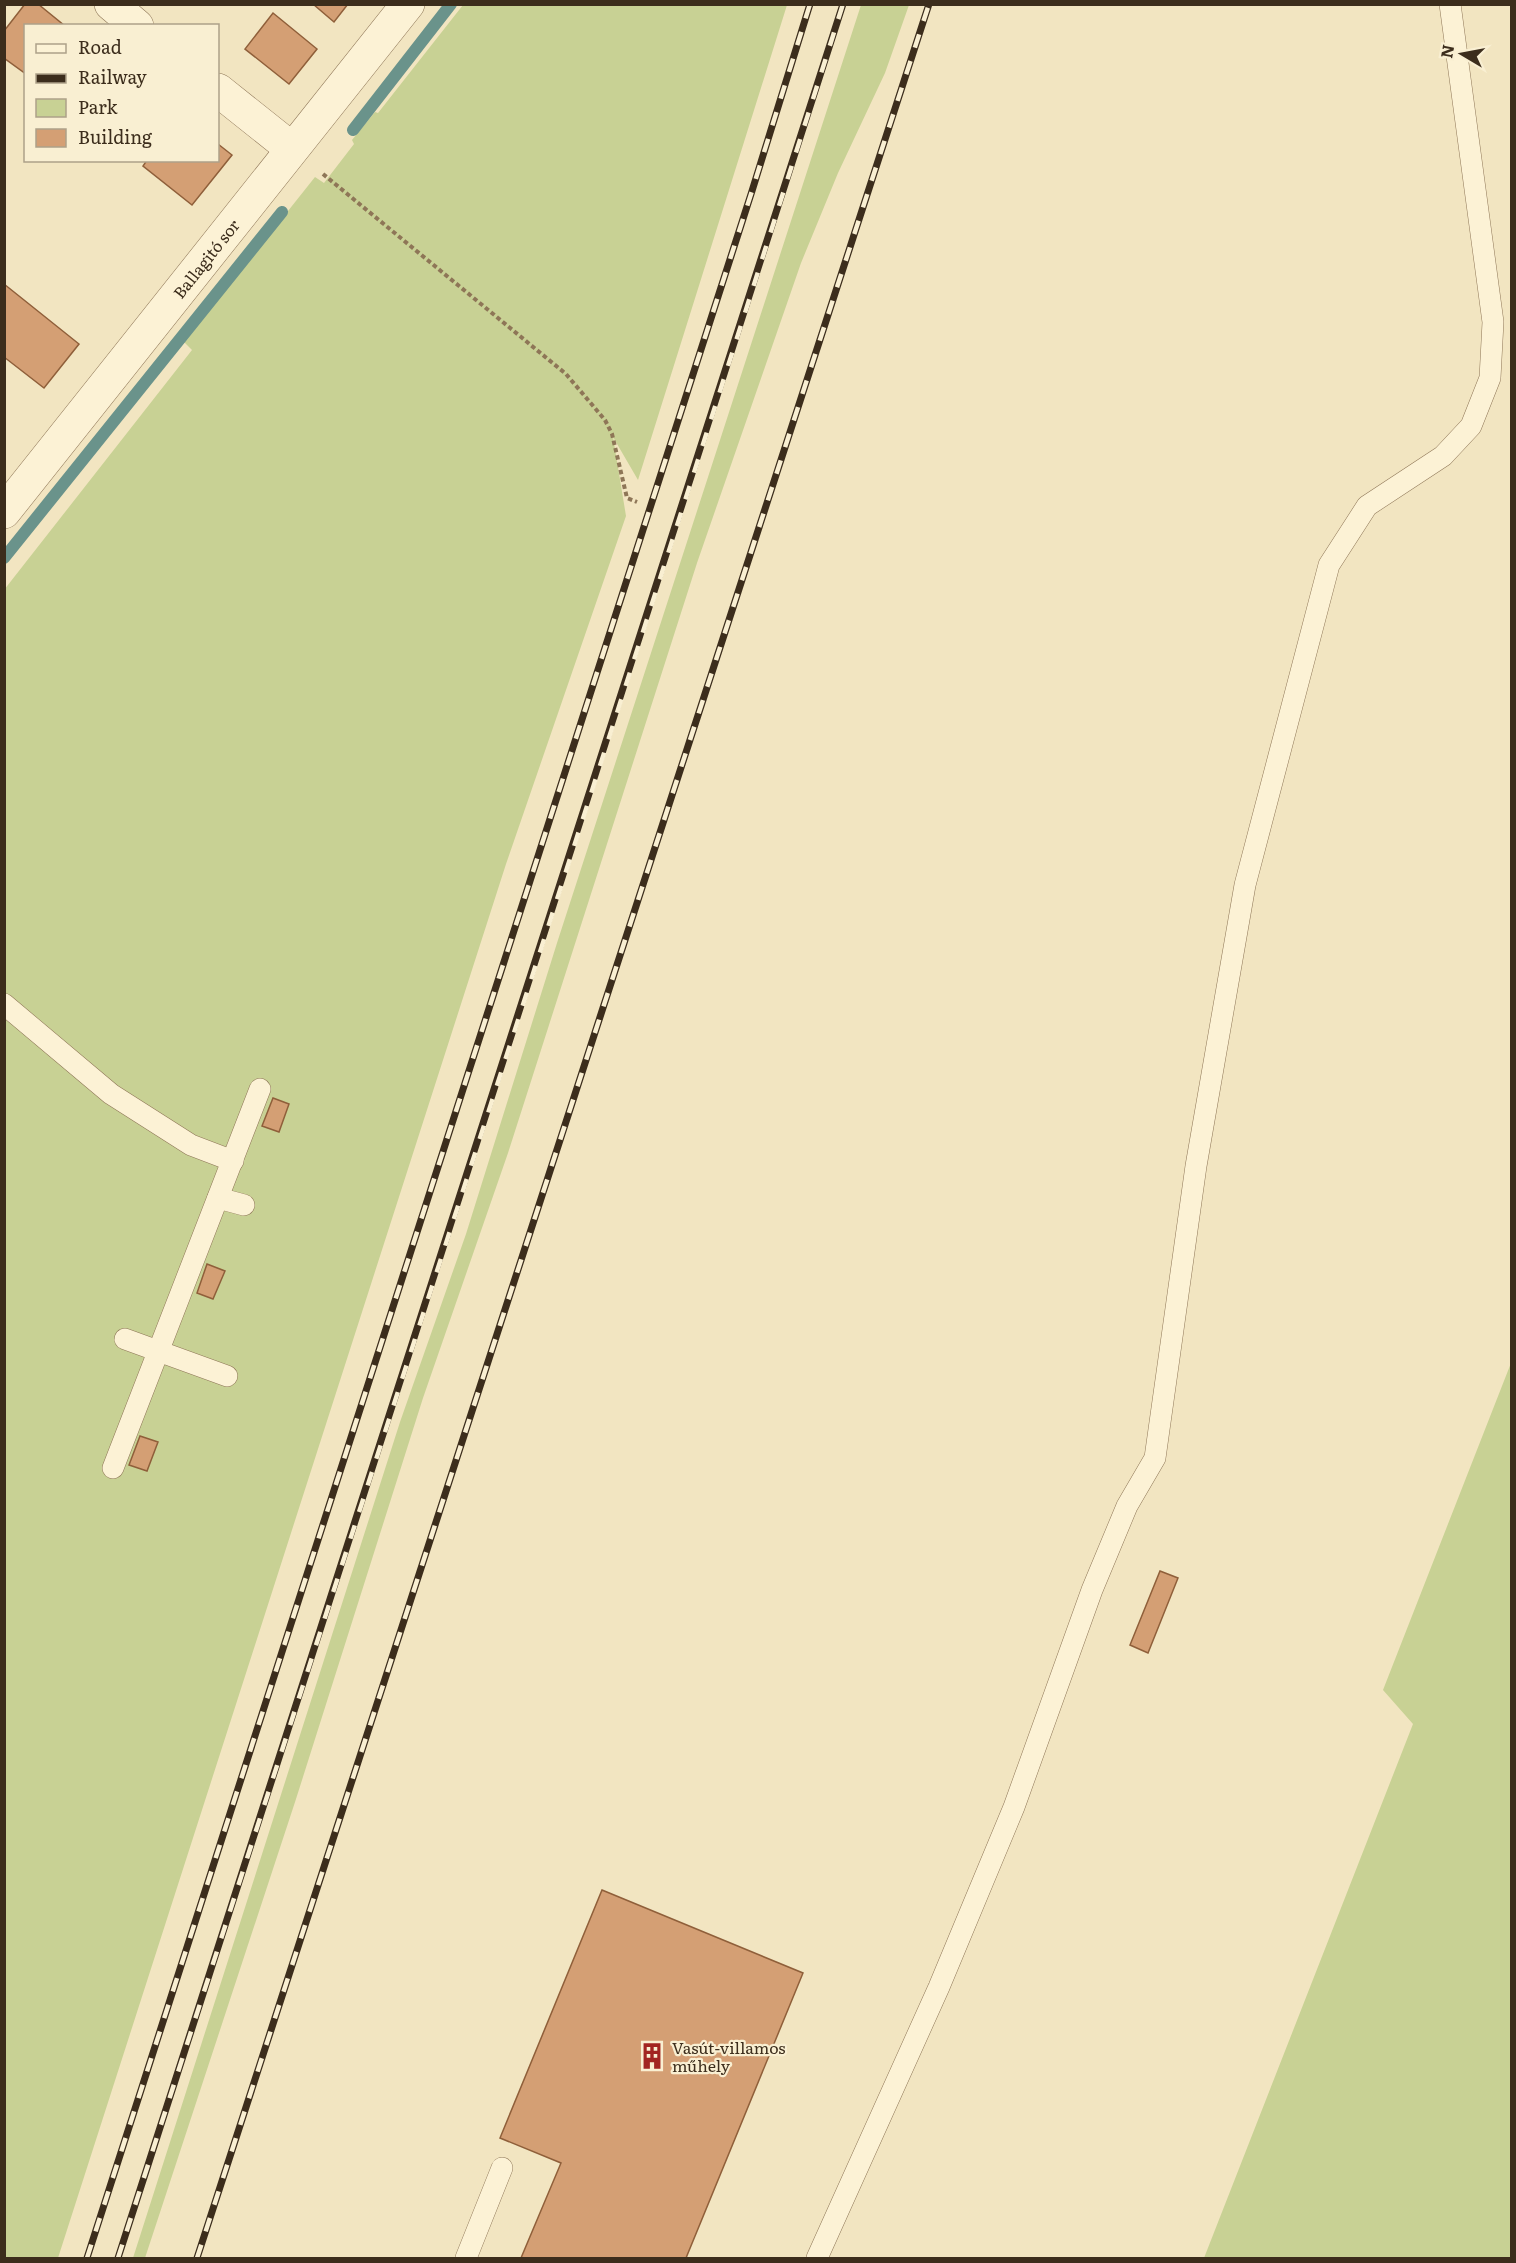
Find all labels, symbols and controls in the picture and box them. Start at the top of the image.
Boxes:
legend [24,24,219,162]
north arrow [1432,24,1492,84]
text: Road [78,33,122,60]
text: N [1433,43,1459,60]
text: Railway [78,63,147,90]
text: Park [78,93,119,120]
text: Building [78,123,153,150]
street label: Ballagitó sor [167,213,245,303]
place label: Vasút-villamos műhely [672,2035,786,2077]
building icon: Vasút-villamos műhely [637,2041,667,2071]

